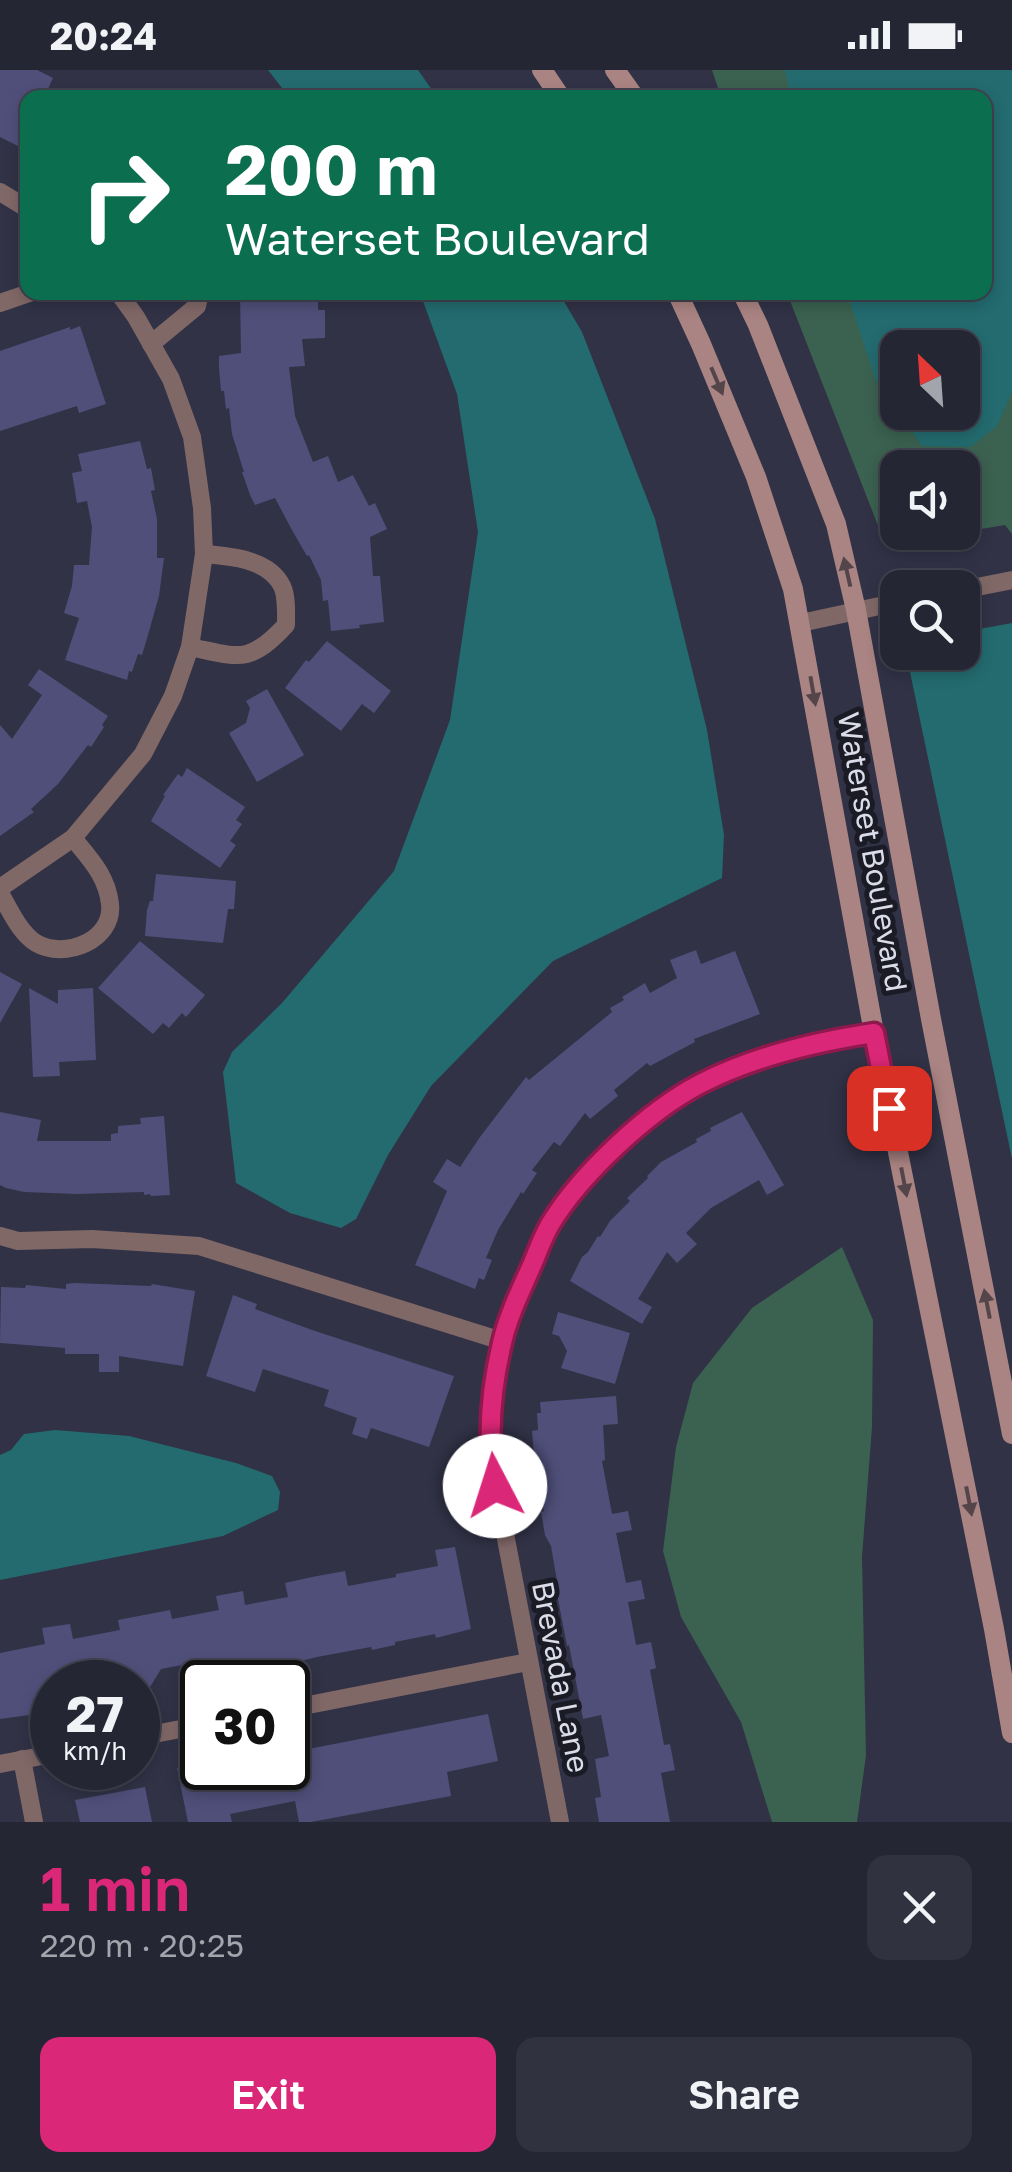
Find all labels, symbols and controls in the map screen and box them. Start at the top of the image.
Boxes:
text: 20:24 [50,13,157,58]
text: 200 m [225,126,437,210]
icon: right [60,130,190,260]
text: Waterset Boulevard [225,211,650,265]
north arrow [880,330,980,430]
map controls [880,330,980,670]
one-way arrow [709,367,725,397]
button: sound [880,450,980,550]
one-way arrow [839,556,854,587]
button: search [880,570,980,670]
one-way arrow [806,675,821,707]
street label: Waterset Boulevard [831,709,915,994]
pin [847,1066,932,1151]
icon: arrive [862,1081,917,1136]
one-way arrow [897,1167,913,1198]
one-way arrow [978,1288,994,1319]
position arrow [443,1434,547,1538]
one-way arrow [961,1486,977,1517]
street label: Brevada Lane [525,1578,597,1776]
speed limit sign: 30 [180,1660,310,1790]
text: 27 [66,1683,124,1743]
text: km/h [63,1735,127,1766]
text: 1 min [40,1852,190,1924]
button: close [867,1855,972,1960]
text: 220 m · 20:25 [40,1926,244,1964]
button: Exit [40,2037,496,2152]
button: Share [516,2037,972,2152]

